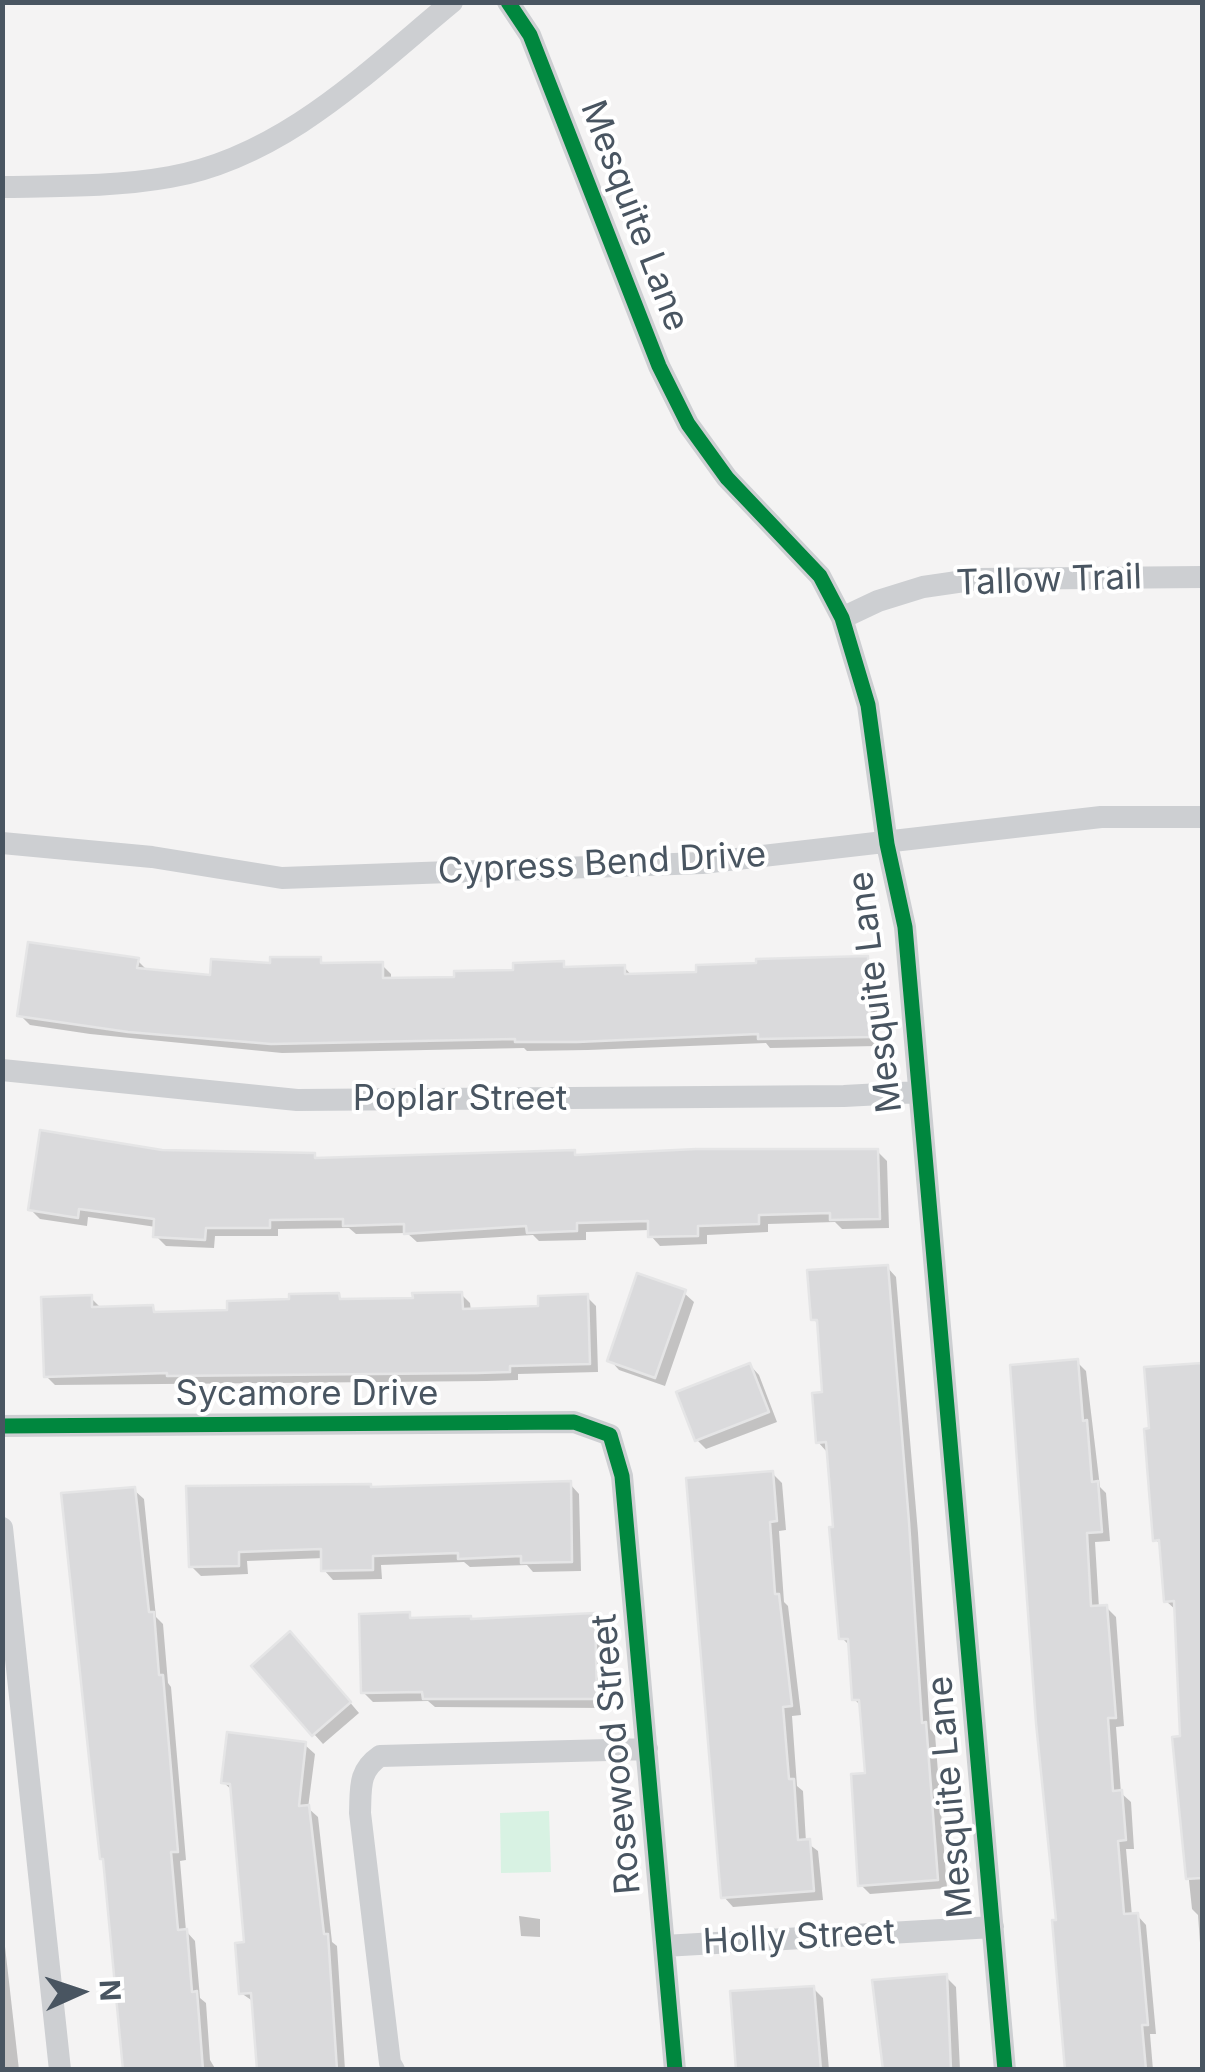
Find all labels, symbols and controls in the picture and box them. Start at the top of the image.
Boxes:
street label: Mesquite Lane [571,95,697,337]
street label: Tallow Trail [955,557,1143,605]
street label: Cypress Bend Drive [437,834,767,894]
street label: Mesquite Lane [840,869,912,1115]
street label: Poplar Street [353,1078,567,1120]
street label: Sycamore Drive [176,1373,438,1415]
street label: Rosewood Street [584,1612,650,1896]
street label: Mesquite Lane [919,1674,983,1920]
street label: Holly Street [702,1912,896,1964]
north arrow [30,1942,130,2042]
text: N [92,1979,127,2002]

